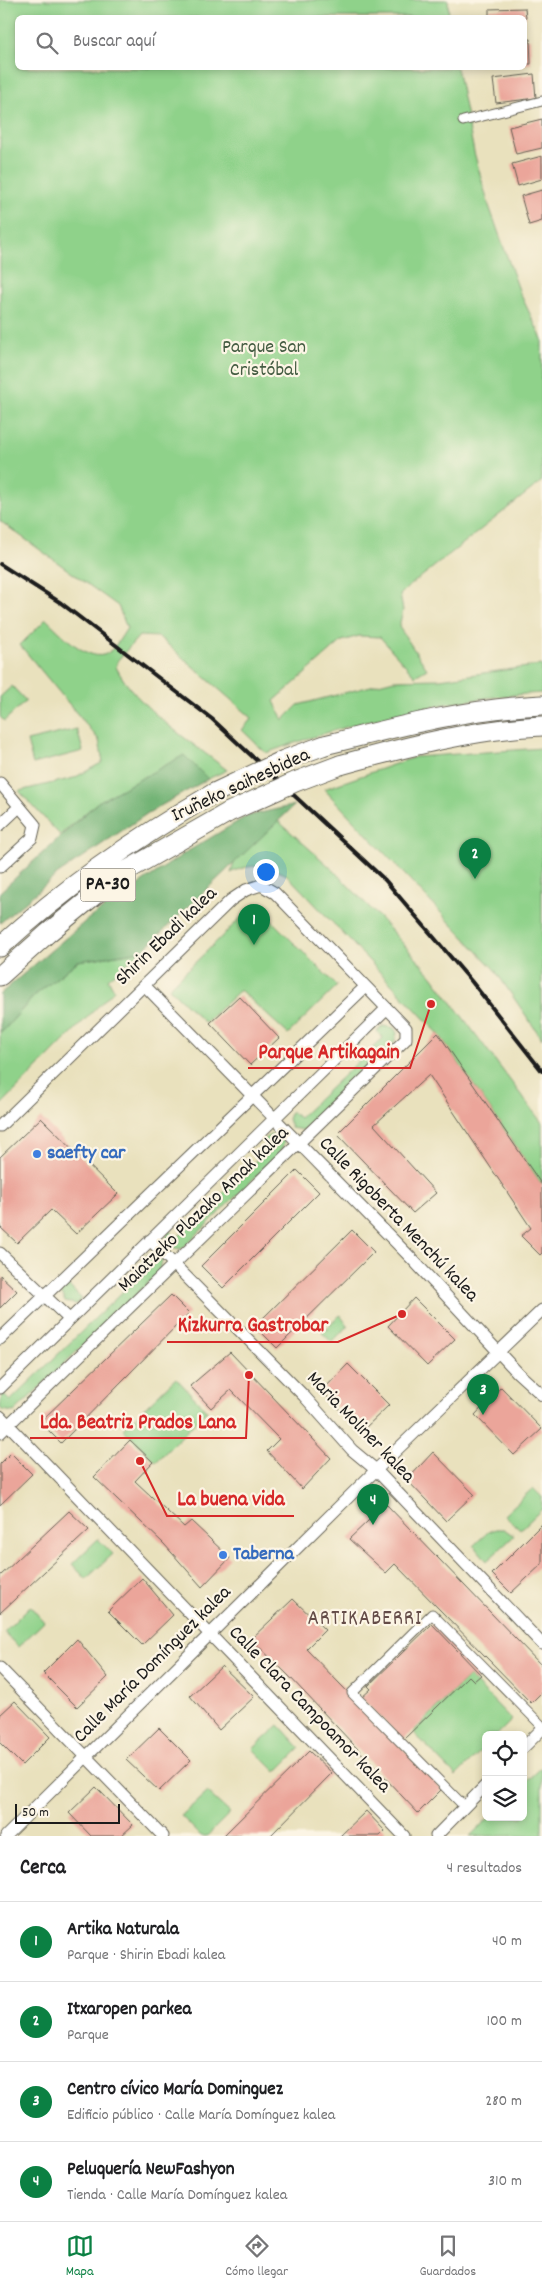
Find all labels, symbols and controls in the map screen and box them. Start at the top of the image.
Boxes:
search box [15,15,527,70]
icon: search [33,29,61,57]
text: Buscar aquí [73,29,155,56]
park label: Parque San Cristóbal [222,334,306,385]
street label: Iruñeko saihesbidea [167,741,315,830]
pin: 2 [459,838,491,879]
your location [253,859,279,885]
road number: PA-30 [80,868,136,902]
street label: Shirin Ebadi kalea [110,881,225,993]
pin: 1 [238,904,270,945]
callout: Parque Artikagain [248,1032,410,1068]
text: Parque Artikagain [258,1039,400,1069]
street label: Maiatzeko Plazako Amak kalea [112,1120,296,1300]
street label: Calle Rigoberta Menchú kalea [311,1131,485,1309]
place label: saefty car [47,1140,126,1168]
marker: saefty car [31,1148,43,1160]
callout: Kizkurra Gastrobar [167,1306,338,1342]
text: Kizkurra Gastrobar [178,1312,329,1342]
street label: Maria Moliner kalea [299,1366,421,1491]
pin: 3 [467,1374,499,1415]
callout: Lda. Beatriz Prados Lana [30,1402,246,1438]
text: Lda. Beatriz Prados Lana [40,1409,237,1439]
callout: La buena vida [167,1480,294,1516]
pin: 4 [357,1484,389,1525]
text: La buena vida [177,1486,286,1516]
place label: Taberna [233,1541,294,1569]
marker: Taberna [217,1549,229,1561]
street label: Calle María Domínguez kalea [68,1579,239,1750]
district label: ARTIKABERRI [307,1605,423,1635]
street label: Calle Clara Campoamor kalea [221,1620,397,1800]
map controls [482,1731,527,1821]
button: locate [482,1731,527,1776]
button: layers [482,1776,527,1821]
scale bar [15,1801,120,1824]
text: 50 m [22,1803,49,1823]
text: Cerca [20,1854,66,1884]
text: 4 resultados [447,1857,522,1880]
text: Artika Naturala [67,1917,179,1944]
text: 1 [34,1930,38,1953]
text: 40 m [492,1930,522,1953]
text: Parque · Shirin Ebadi kalea [67,1944,225,1967]
text: Itxaropen parkea [67,1997,191,2024]
text: 2 [33,2010,40,2033]
text: 100 m [486,2010,522,2033]
text: Parque [67,2024,109,2047]
text: Centro cívico María Dominguez [67,2077,283,2104]
text: 3 [32,2090,40,2113]
text: 280 m [485,2090,522,2113]
text: Edificio público · Calle María Domínguez kalea [67,2104,335,2127]
text: Peluquería NewFashyon [67,2157,235,2184]
text: 4 [33,2170,39,2193]
text: 310 m [488,2170,522,2193]
text: Tienda · Calle María Domínguez kalea [67,2184,287,2207]
tab: Mapa [66,2232,94,2282]
tab: Cómo llegar [225,2232,288,2282]
tab: Guardados [420,2232,476,2282]

